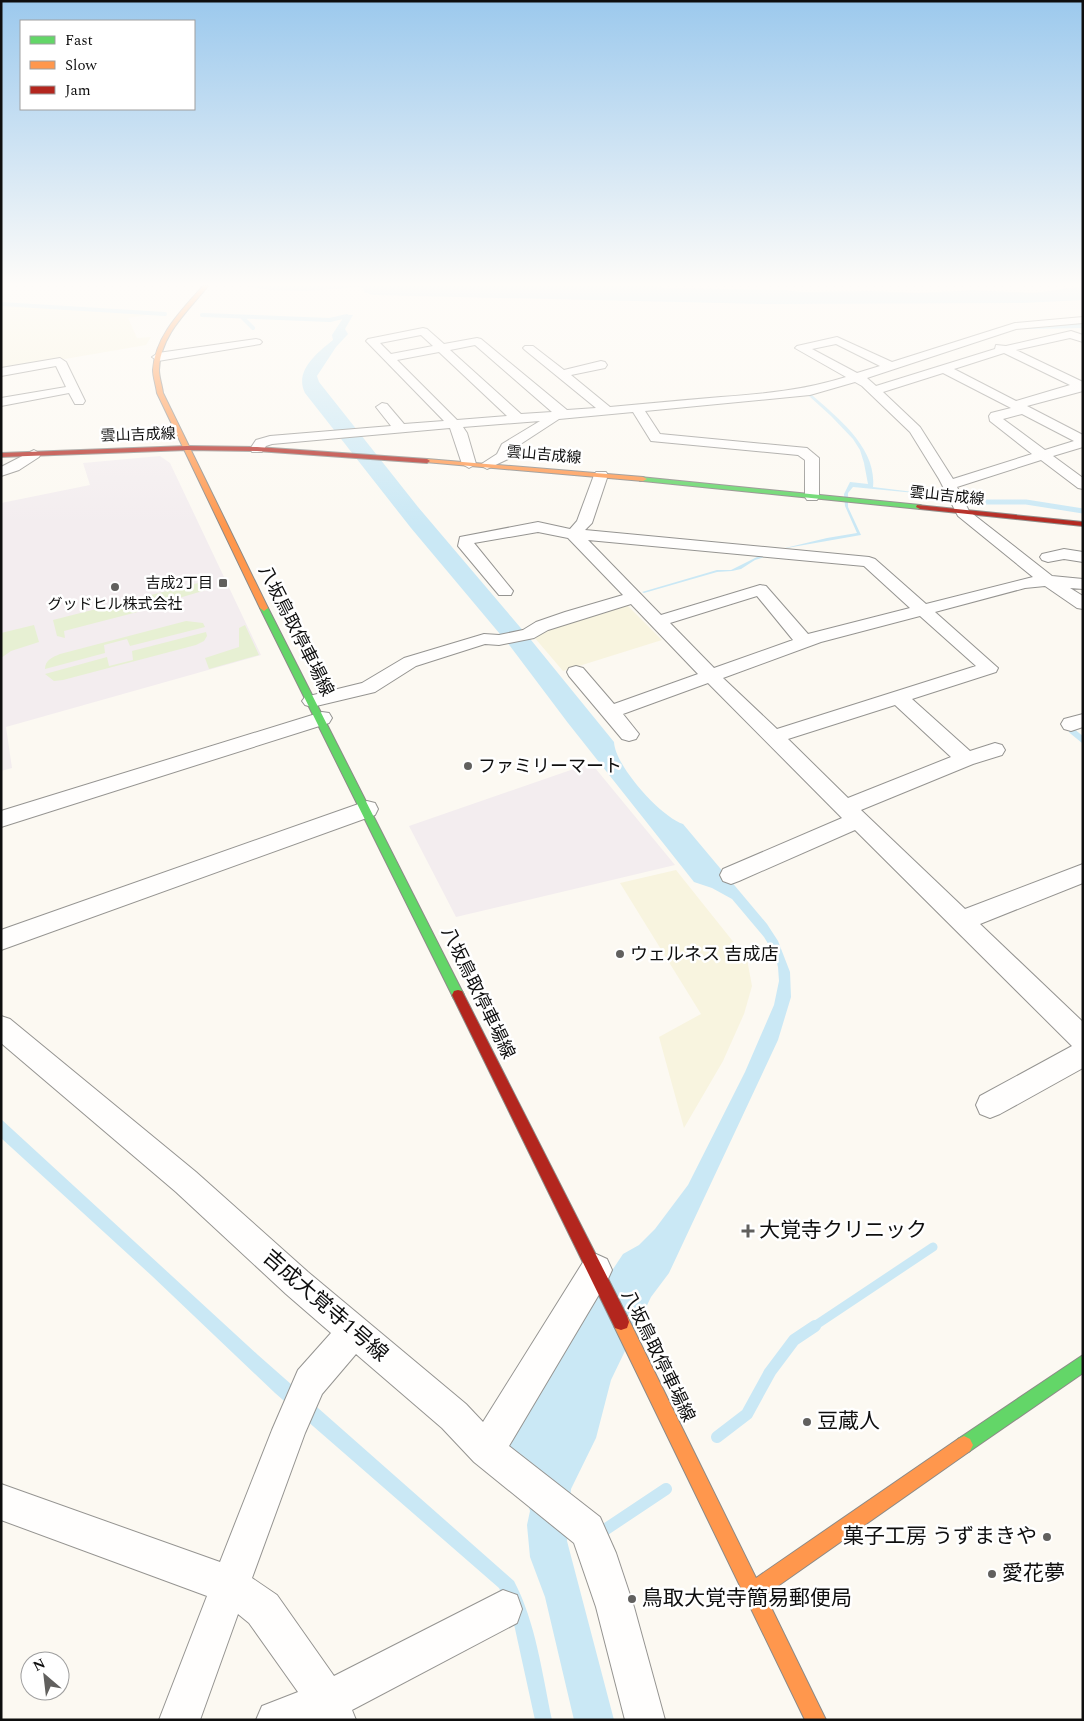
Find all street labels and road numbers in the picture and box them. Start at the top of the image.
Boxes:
street label: 雲山吉成線 [100,422,176,448]
street label: 雲山吉成線 [506,440,582,470]
street label: 雲山吉成線 [908,481,986,511]
street label: 八坂鳥取停車場線 [251,561,341,701]
street label: 八坂鳥取停車場線 [434,922,522,1064]
street label: 吉成大覚寺1号線 [255,1242,395,1370]
street label: 八坂鳥取停車場線 [614,1285,702,1427]

